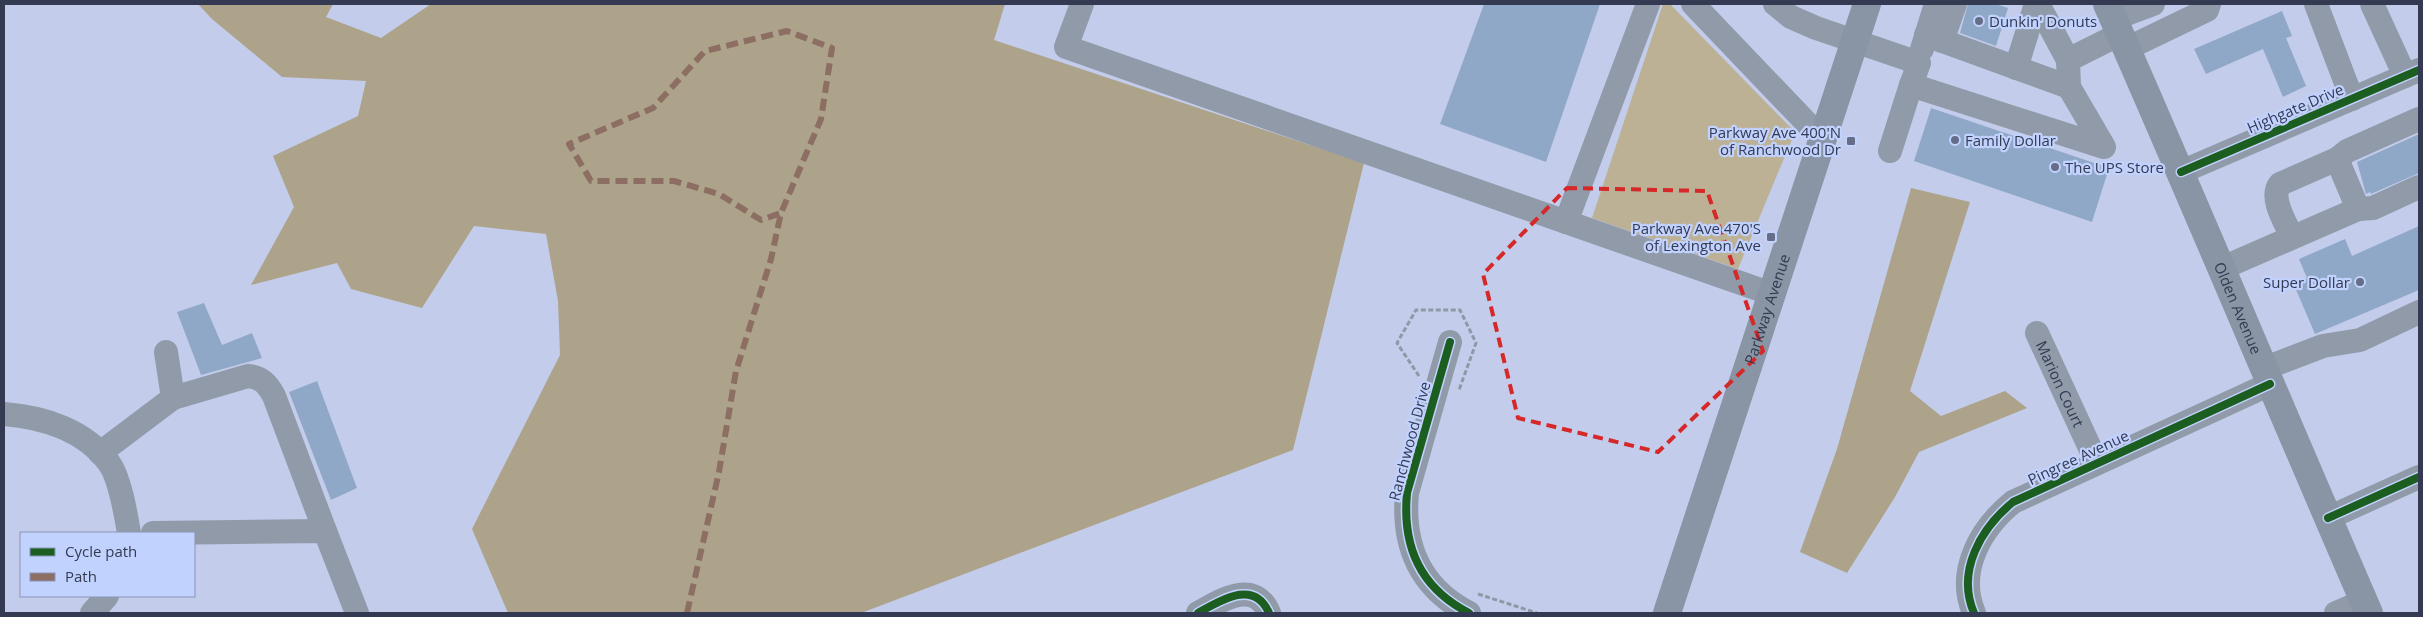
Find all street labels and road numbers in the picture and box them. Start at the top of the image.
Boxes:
street label: Highgate Drive [2244,79,2346,137]
street label: Parkway Avenue [1739,251,1794,367]
street label: Olden Avenue [2210,259,2267,357]
street label: Marion Court [2032,337,2089,430]
street label: Ranchwood Drive [1383,379,1435,503]
street label: Pingree Avenue [2024,425,2132,489]

